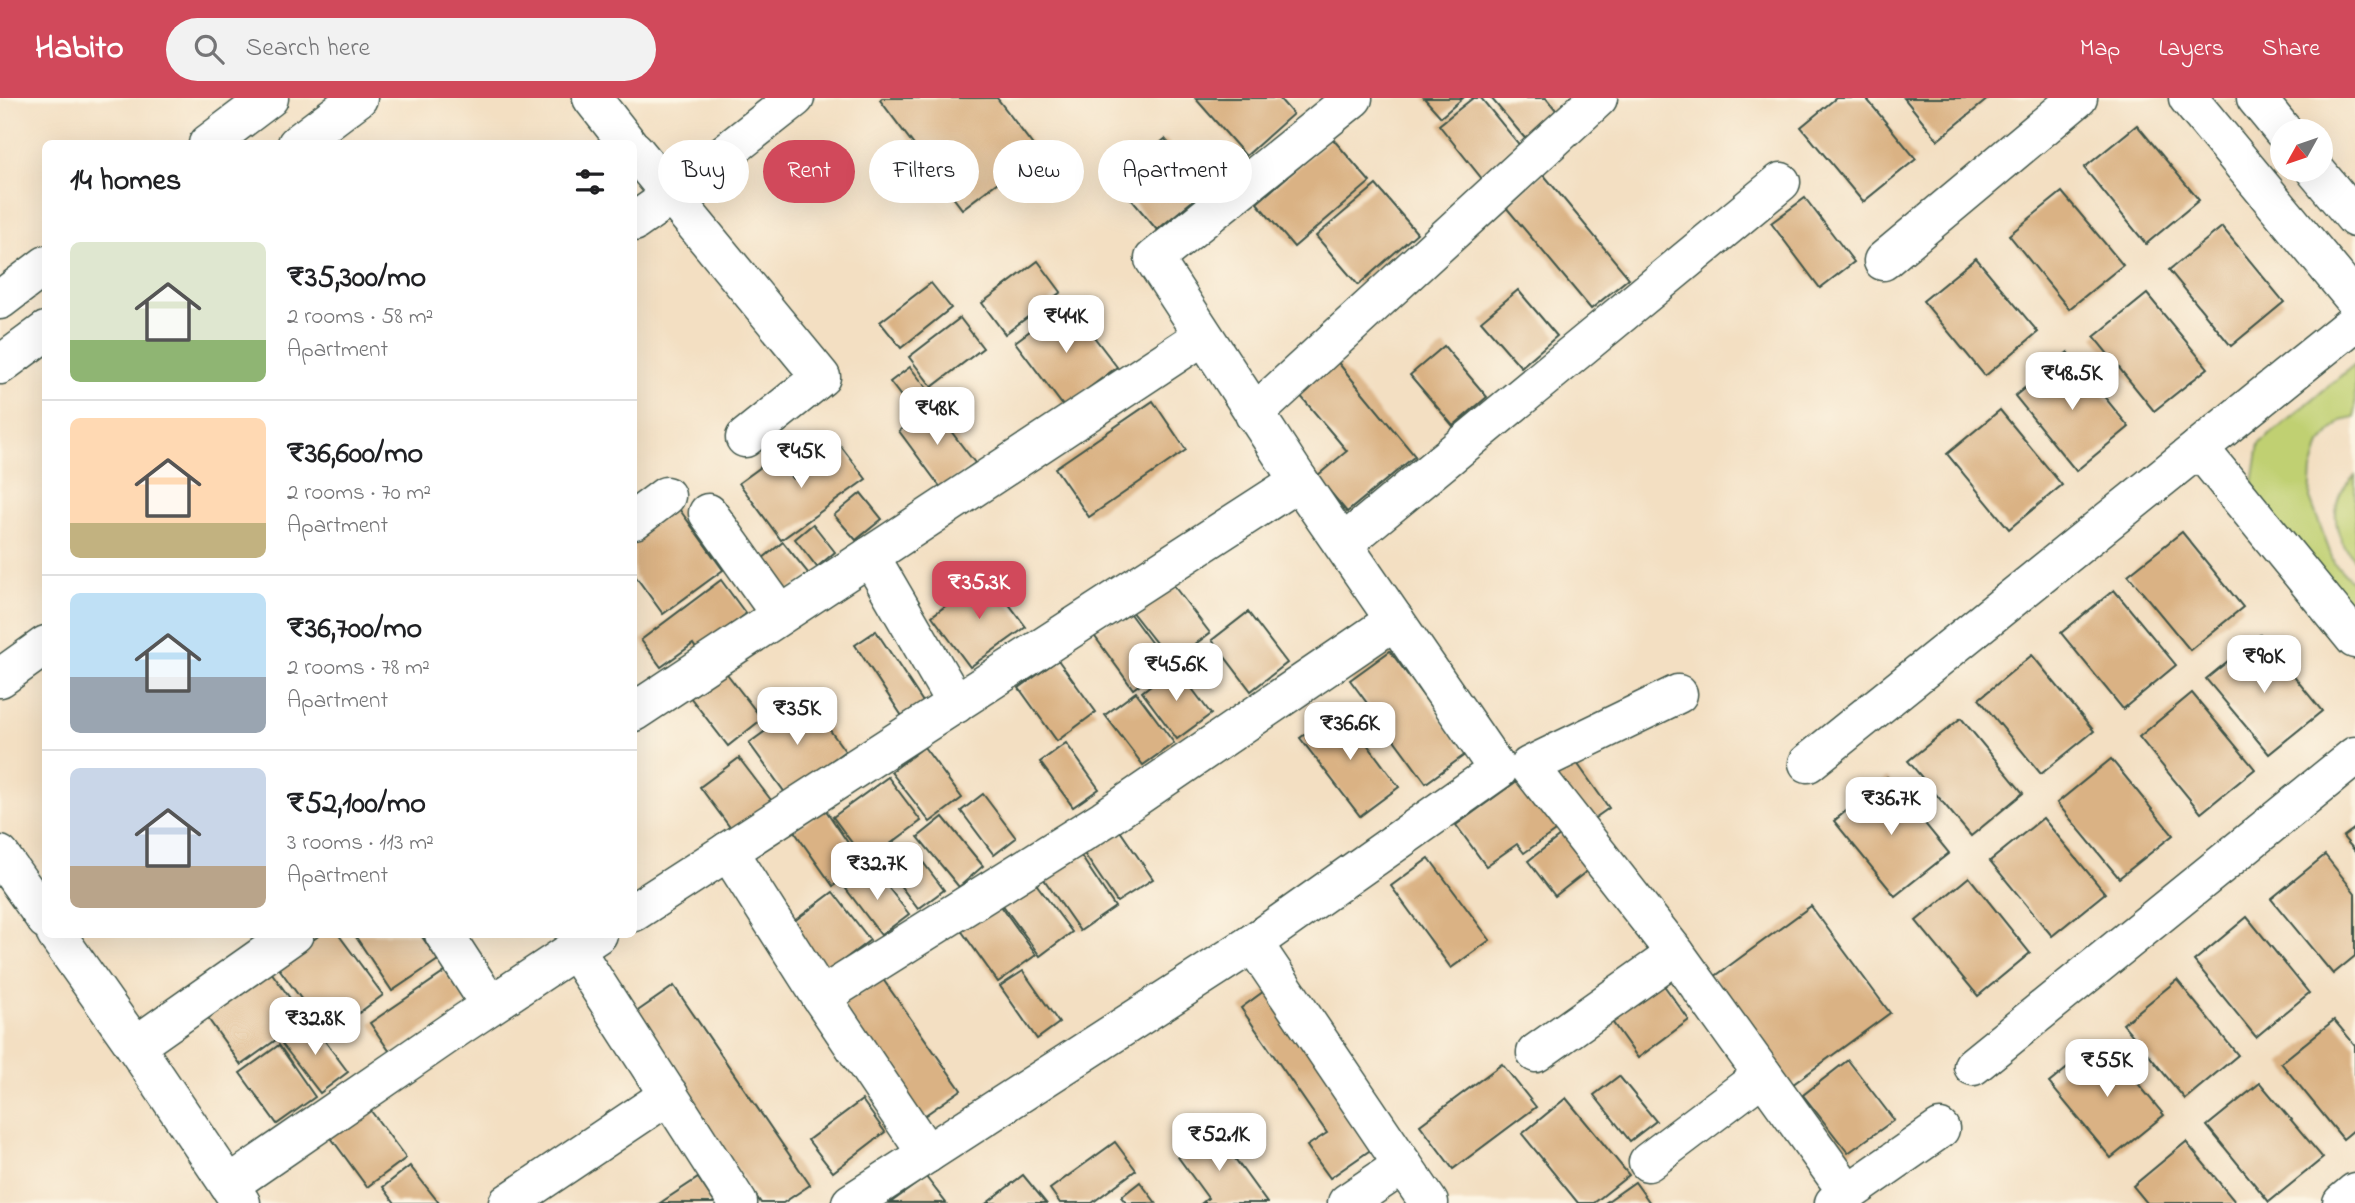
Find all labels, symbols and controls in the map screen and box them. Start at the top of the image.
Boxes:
search box [166,18,656,81]
text: Habito [35,25,124,73]
icon: search [190,30,228,68]
text: Search here [246,30,370,68]
text: Map [2080,32,2120,67]
text: Layers [2158,32,2224,67]
text: Share [2262,32,2320,67]
north arrow [2270,119,2333,182]
map controls [2270,119,2333,182]
chip: Buy [658,140,749,203]
chip: Rent [763,140,855,203]
chip: Filters [869,140,979,203]
chip: New [993,140,1084,203]
chip: Apartment [1098,140,1252,203]
text: 14 homes [70,160,181,204]
icon: filters [571,163,609,201]
text: ₹35,300/mo [287,257,426,301]
icon: home [126,270,210,354]
pin: ₹44K [1025,296,1107,355]
text: 2 rooms · 58 m² [287,301,433,334]
text: ₹44K [1044,301,1088,334]
text: Apartment [287,334,388,367]
pin: ₹48.5K [2015,352,2129,412]
text: ₹48.5K [2042,358,2102,391]
pin: ₹48K [896,388,978,447]
text: ₹48K [915,393,959,426]
pin: ₹45K [760,430,842,490]
text: ₹36,600/mo [287,433,423,477]
text: ₹45K [777,436,825,469]
icon: home [126,446,210,530]
text: 2 rooms · 70 m² [287,477,431,510]
text: Apartment [287,510,388,543]
pin: ₹35.3K [922,561,1036,621]
text: ₹35.3K [948,567,1010,600]
text: ₹36,700/mo [287,608,422,652]
icon: home [126,621,210,705]
pin: ₹90K [2223,636,2305,695]
text: ₹90K [2243,641,2285,674]
pin: ₹45.6K [1119,644,1233,703]
text: ₹45.6K [1145,649,1207,682]
text: 2 rooms · 78 m² [287,652,430,685]
text: Apartment [287,685,388,718]
pin: ₹35K [756,688,838,747]
text: ₹35K [773,693,821,726]
pin: ₹36.6K [1293,702,1407,762]
text: ₹36.6K [1320,708,1380,741]
pin: ₹36.7K [1834,778,1948,837]
text: ₹52,100/mo [287,783,426,827]
text: ₹36.7K [1862,783,1920,816]
icon: home [126,796,210,880]
text: 3 rooms · 113 m² [287,827,434,860]
pin: ₹32.7K [820,842,934,902]
text: ₹32.7K [847,848,907,881]
text: Apartment [287,860,388,893]
pin: ₹32.8K [258,998,372,1057]
text: ₹32.8K [285,1003,345,1036]
pin: ₹55K [2066,1040,2148,1099]
text: ₹55K [2081,1045,2133,1078]
pin: ₹52.1K [1162,1114,1276,1173]
text: ₹52.1K [1188,1119,1250,1152]

